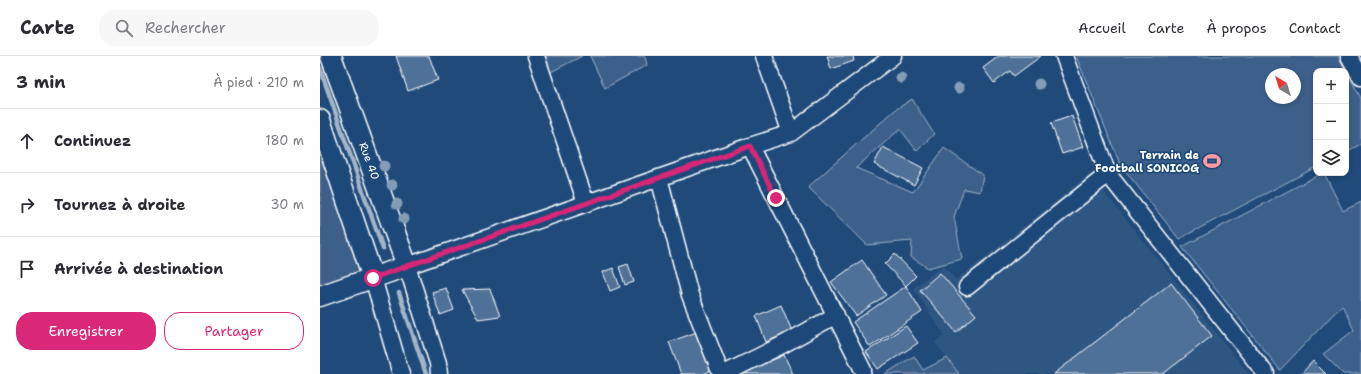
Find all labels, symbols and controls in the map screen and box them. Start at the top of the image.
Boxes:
search box [99,10,379,46]
text: Carte [20,15,75,40]
icon: search [113,17,135,39]
text: Rechercher [145,18,226,38]
text: Accueil [1078,19,1126,37]
text: Carte [1148,19,1184,37]
text: À propos [1206,19,1267,37]
text: Contact [1289,19,1341,37]
north arrow [1265,68,1301,104]
map controls [1313,68,1349,176]
button: + [1313,68,1349,104]
text: 3 min [16,71,66,93]
text: À pied · 210 m [213,74,304,91]
button: − [1313,104,1349,140]
icon: ahead [16,130,38,152]
text: Continuez [54,131,131,151]
text: 180 m [265,132,304,149]
street label: Rue 40 [355,140,383,182]
button: layers [1313,140,1349,176]
place label: Terrain de Football SONICOG [1095,148,1199,176]
sports icon: Terrain de Football SONICOG [1202,151,1222,171]
route end [767,189,785,207]
icon: right [16,194,38,216]
text: Tournez à droite [54,195,186,215]
text: 30 m [270,196,304,213]
icon: arrive [16,258,38,280]
text: Arrivée à destination [54,259,223,279]
route start [364,269,382,287]
button: Enregistrer [16,312,156,350]
button: Partager [164,312,304,350]

